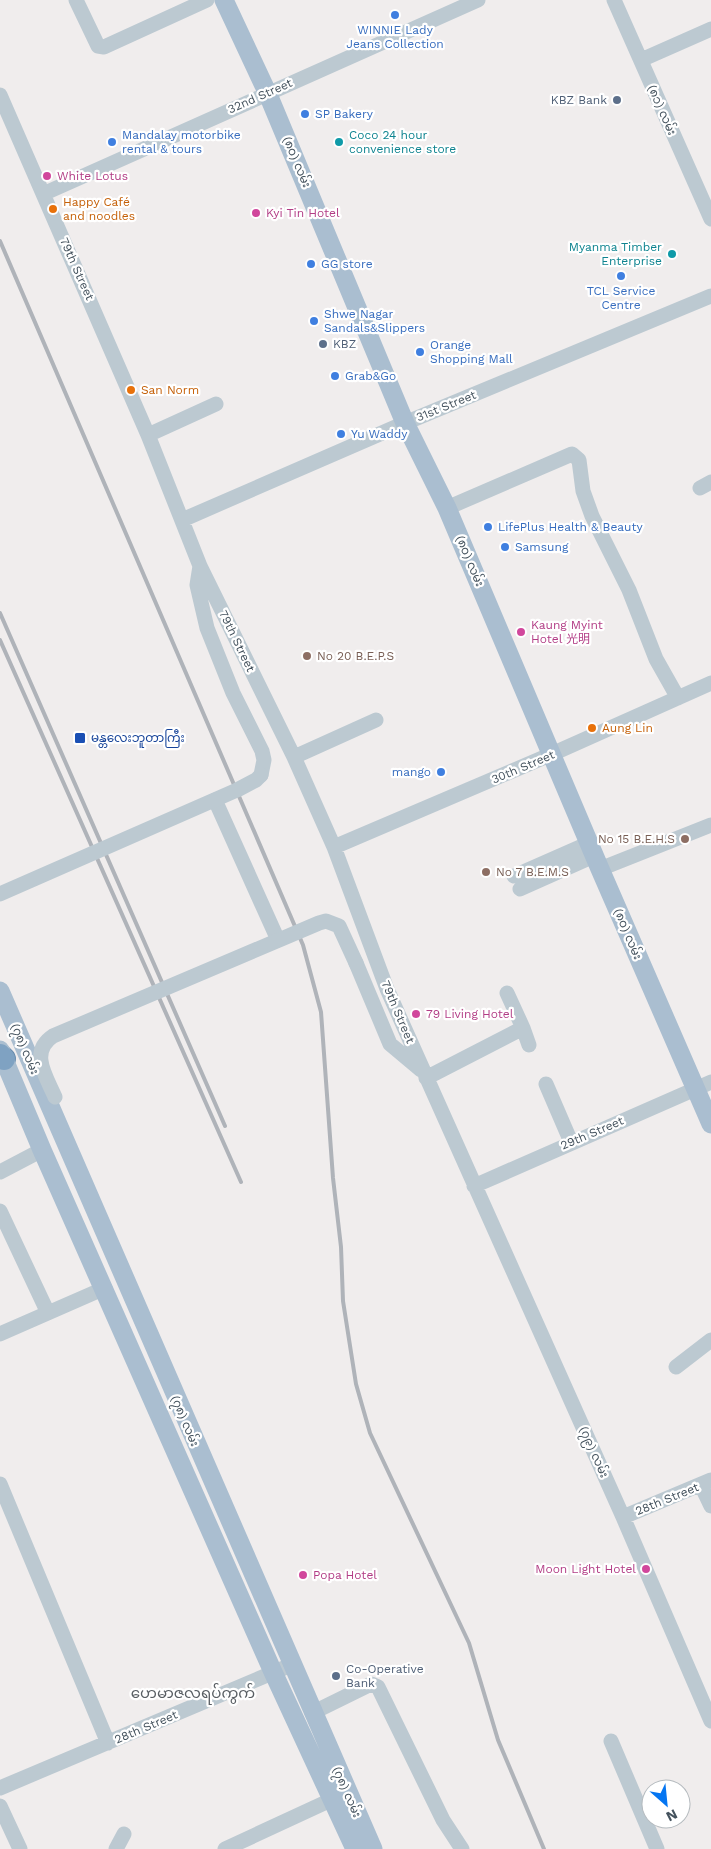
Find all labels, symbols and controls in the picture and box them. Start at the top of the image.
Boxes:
marker: WINNIE Lady Jeans Collection [389,9,401,21]
place label: WINNIE Lady Jeans Collection [346,23,444,51]
street label: 32nd Street [226,76,294,116]
street label: (၈၁) လမ်း [645,82,681,137]
place label: KBZ Bank [551,93,607,107]
marker: KBZ Bank [611,94,623,106]
place label: SP Bakery [315,107,374,121]
marker: SP Bakery [299,108,311,120]
place label: Mandalay motorbike rental & tours [122,128,241,156]
place label: Coco 24 hour convenience store [349,128,456,156]
street label: (၈၀) လမ်း [280,134,316,190]
marker: Mandalay motorbike rental & tours [106,136,118,148]
marker: Coco 24 hour convenience store [333,136,345,148]
place label: White Lotus [57,169,128,183]
marker: White Lotus [41,170,53,182]
place label: Happy Café and noodles [63,195,135,223]
marker: Happy Café and noodles [47,203,59,215]
place label: Kyi Tin Hotel [266,206,340,220]
marker: Kyi Tin Hotel [250,207,262,219]
street label: 79th Street [57,236,97,302]
place label: Myanma Timber Enterprise [569,240,662,268]
marker: Myanma Timber Enterprise [666,248,678,260]
place label: GG store [321,257,373,271]
marker: GG store [305,258,317,270]
marker: TCL Service Centre [615,270,627,282]
place label: TCL Service Centre [587,284,655,312]
place label: Shwe Nagar Sandals&Slippers [324,307,425,335]
marker: Shwe Nagar Sandals&Slippers [308,315,320,327]
place label: KBZ [333,337,356,351]
marker: KBZ [317,338,329,350]
place label: Orange Shopping Mall [430,338,513,366]
marker: Orange Shopping Mall [414,346,426,358]
place label: Grab&Go [345,369,396,383]
marker: Grab&Go [329,370,341,382]
place label: San Norm [141,383,199,397]
marker: San Norm [125,384,137,396]
street label: 31st Street [414,388,478,424]
place label: Yu Waddy [351,427,408,441]
marker: Yu Waddy [335,428,347,440]
place label: LifePlus Health & Beauty [498,520,644,534]
marker: LifePlus Health & Beauty [482,521,494,533]
street label: (၈၀) လမ်း [453,533,489,589]
place label: Samsung [515,540,569,554]
marker: Samsung [499,541,511,553]
street label: 79th Street [216,608,258,674]
place label: Kaung Myint Hotel 光明 [531,618,603,646]
marker: Kaung Myint Hotel 光明 [515,626,527,638]
place label: No 20 B.E.P.S [317,649,394,663]
marker: No 20 B.E.P.S [301,650,313,662]
place label: Aung Lin [602,721,653,735]
marker: Aung Lin [586,722,598,734]
place label: မန္တလေးဘူတာကြီး [91,729,185,748]
marker: မန္တလေးဘူတာကြီး [73,731,87,745]
street label: 30th Street [489,747,557,787]
place label: mango [392,765,431,779]
marker: mango [435,766,447,778]
place label: No 15 B.E.H.S [598,832,675,846]
marker: No 15 B.E.H.S [679,833,691,845]
place label: No 7 B.E.M.S [496,865,569,879]
marker: No 7 B.E.M.S [480,866,492,878]
street label: (၈၀) လမ်း [611,906,647,962]
street label: 79th Street [379,979,417,1045]
place label: 79 Living Hotel [426,1007,514,1021]
marker: 79 Living Hotel [410,1008,422,1020]
street label: (၇၈) လမ်း [5,1021,44,1078]
street label: 29th Street [558,1113,626,1153]
street label: (၇၈) လမ်း [165,1393,204,1450]
street label: (၇၉) လမ်း [574,1423,613,1481]
street label: 28th Street [633,1480,701,1518]
place label: Moon Light Hotel [535,1562,636,1576]
marker: Moon Light Hotel [640,1563,652,1575]
place label: Popa Hotel [313,1568,377,1582]
marker: Popa Hotel [297,1569,309,1581]
place label: Co-Operative Bank [346,1662,424,1690]
marker: Co-Operative Bank [330,1670,342,1682]
district label: ဟေမာဇလရပ်ကွက် [131,1683,255,1705]
street label: 28th Street [112,1707,180,1747]
street label: (၇၈) လမ်း [327,1764,366,1821]
north arrow [641,1779,691,1829]
text: N [664,1806,680,1825]

